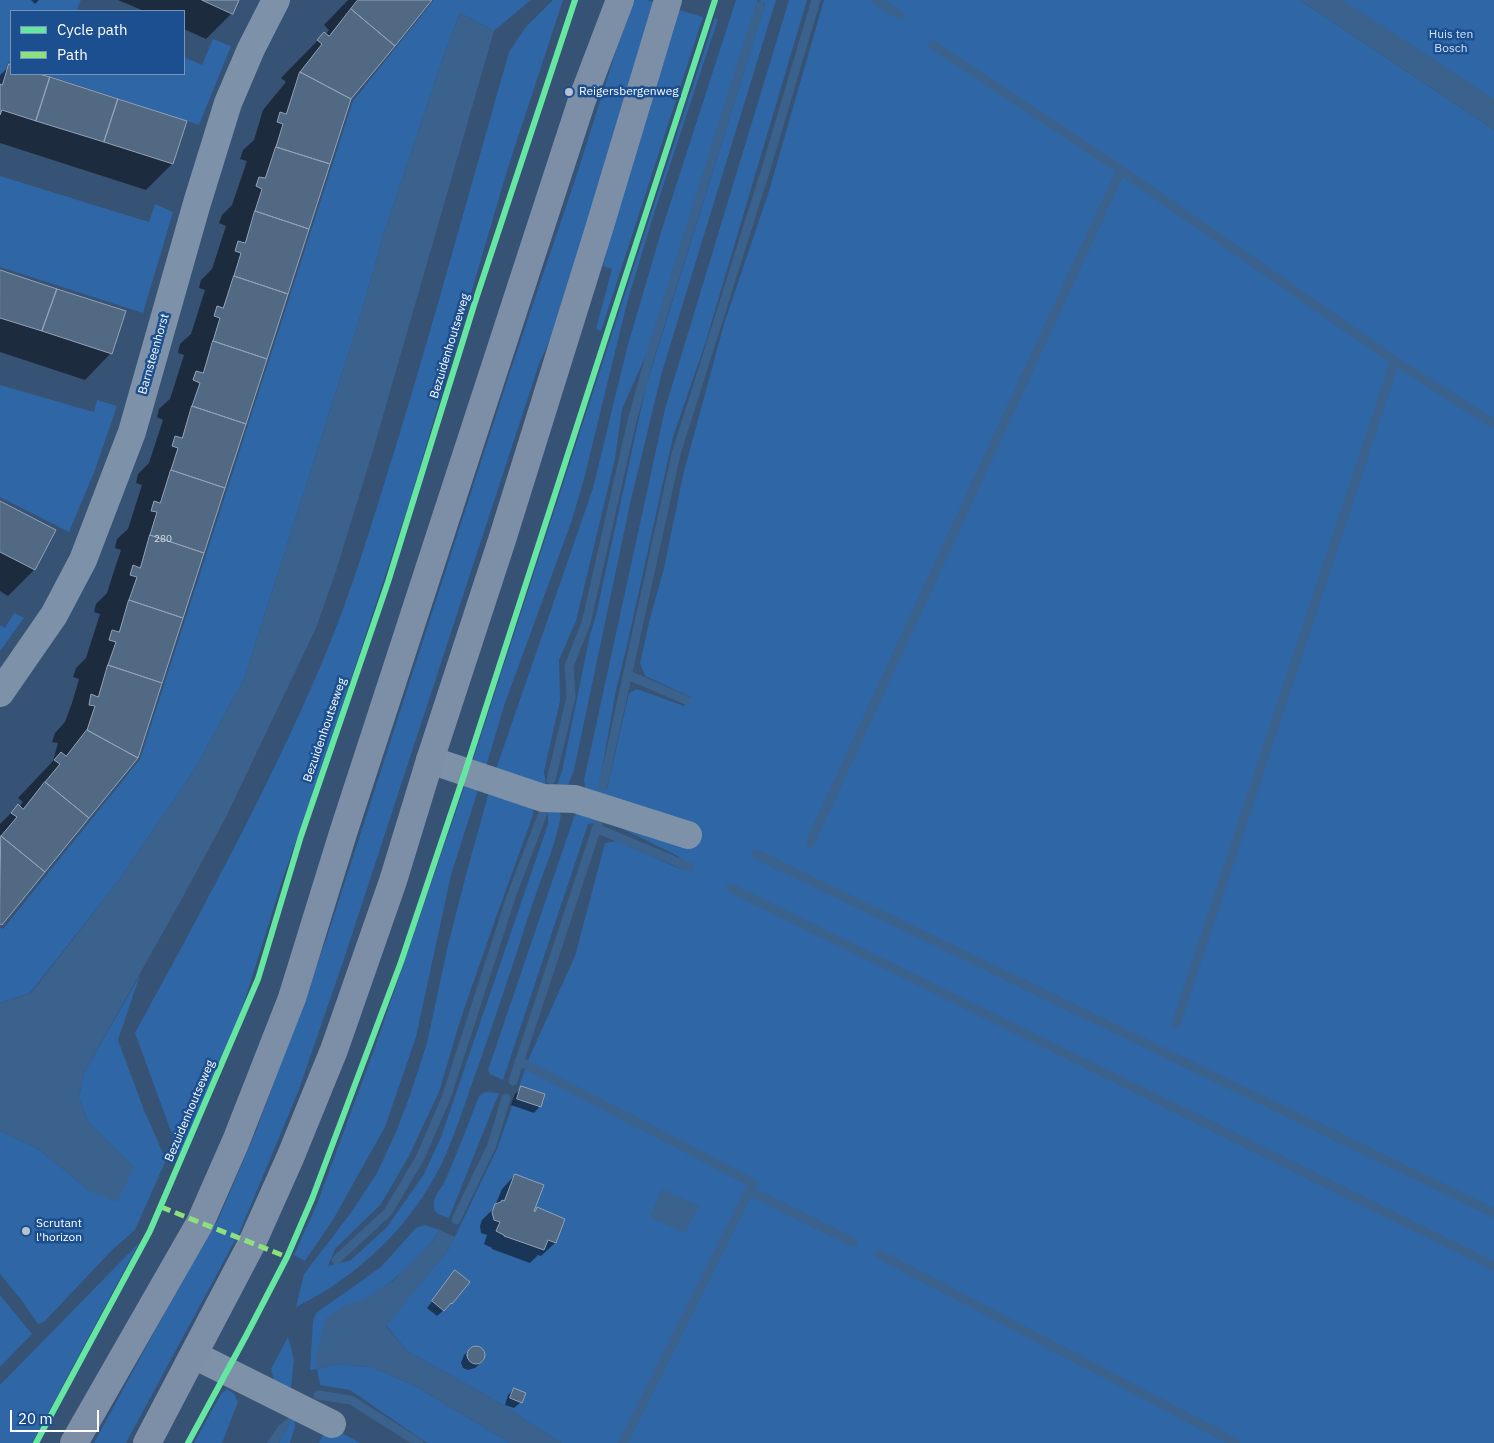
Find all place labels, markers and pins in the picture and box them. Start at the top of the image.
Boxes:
place label: Reigersbergenweg [579,85,679,99]
marker: Reigersbergenweg [563,86,575,98]
place label: Scrutant l'horizon [36,1217,82,1245]
marker: Scrutant l'horizon [20,1225,32,1237]

